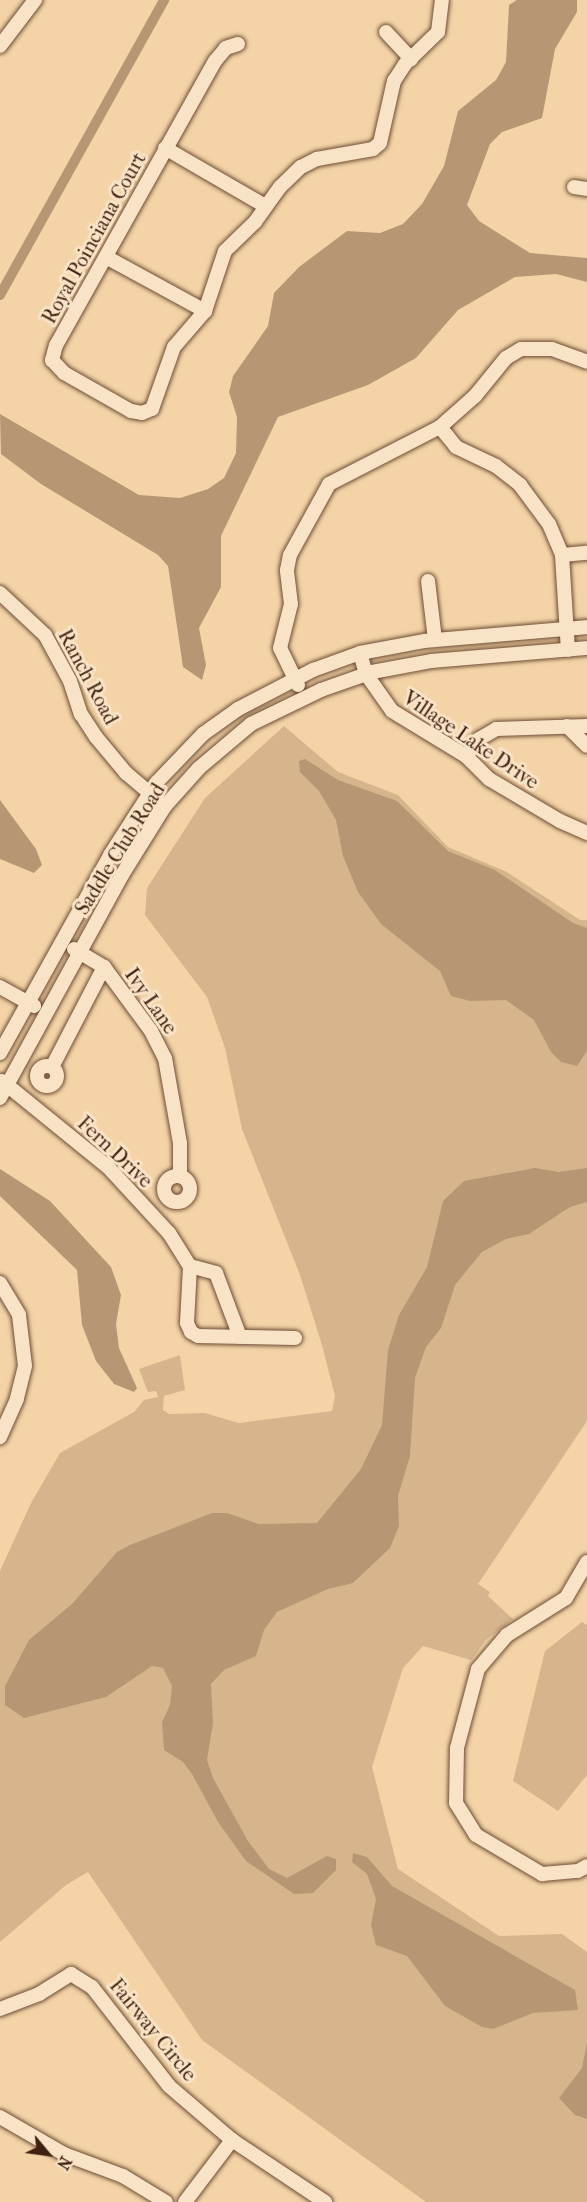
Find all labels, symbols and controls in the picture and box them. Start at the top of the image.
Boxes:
street label: Royal Poinciana Court [37,148,151,328]
street label: Ranch Road [53,625,123,729]
street label: Village Lake Drive [399,686,543,794]
street label: Saddle Club Road [70,779,170,919]
street label: Ivy Lane [120,963,182,1039]
street label: Fern Drive [73,1111,157,1193]
street label: Fairway Circle [104,1974,202,2086]
north arrow [18,2124,78,2184]
text: N [53,2153,75,2173]

